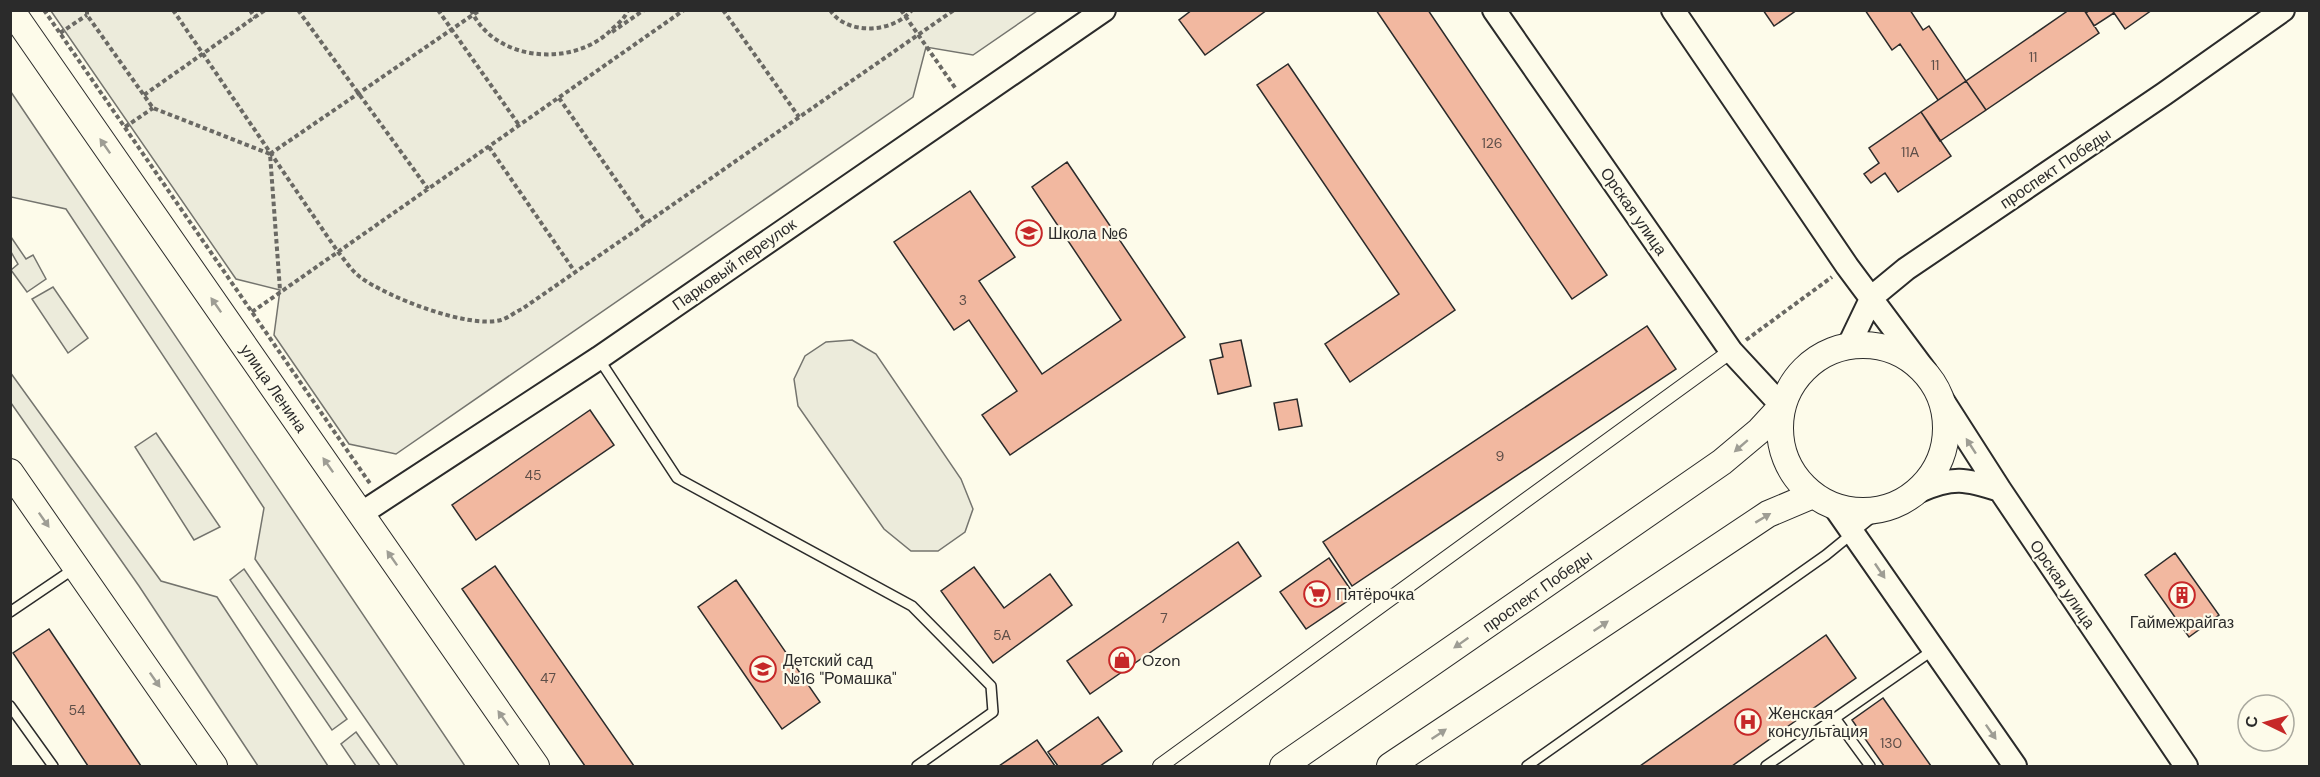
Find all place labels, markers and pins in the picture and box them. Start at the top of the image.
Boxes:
school or university icon: Школа №6 [1014,218,1044,248]
place label: Школа №6 [1048,223,1128,244]
supermarket icon: Пятёрочка [1302,579,1332,609]
building icon: Гаймежрайгаз [2167,580,2197,610]
place label: Пятёрочка [1336,584,1415,605]
place label: Гаймежрайгаз [2130,612,2234,633]
shop icon: Ozon [1107,645,1137,675]
place label: Детский сад №16 "Ромашка" [783,650,897,689]
place label: Ozon [1142,650,1180,671]
school or university icon: Детский сад №16 "Ромашка" [748,654,778,684]
place label: Женская консультация [1768,703,1868,742]
hospital icon: Женская консультация [1733,707,1763,737]

